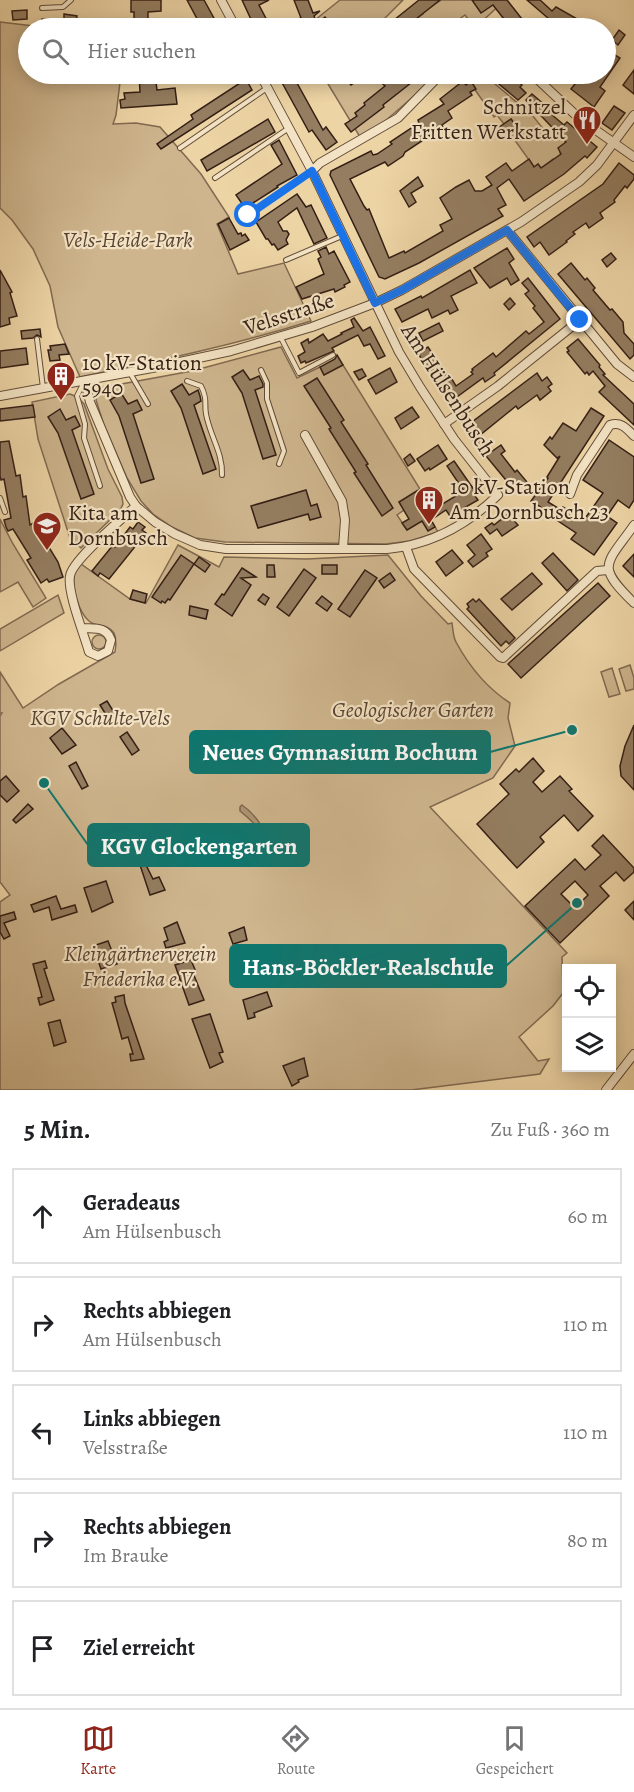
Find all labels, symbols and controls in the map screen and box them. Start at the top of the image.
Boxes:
search box [18,18,616,84]
icon: search [39,35,72,68]
text: Hier suchen [87,36,196,66]
place label: Schnitzel Fritten Werkstatt [411,92,566,147]
restaurant icon: Schnitzel Fritten Werkstatt [571,104,603,146]
route start [234,201,260,227]
park label: Vels-Heide-Park [63,225,193,255]
street label: Velsstraße [239,285,338,343]
route end [566,306,592,332]
street label: Am Hülsenbusch [393,317,502,462]
place label: 10 kV-Station 5940 [82,348,202,403]
building icon: 10 kV-Station 5940 [45,360,77,402]
place label: 10 kV-Station Am Dornbusch 23 [449,472,609,527]
building icon: 10 kV-Station Am Dornbusch 23 [413,484,445,526]
place label: Kita am Dornbusch [68,498,168,553]
school or university icon: Kita am Dornbusch [31,510,63,552]
park label: Geologischer Garten [332,695,494,725]
park label: KGV Schulte-Vels [30,703,170,733]
callout: Neues Gymnasium Bochum [190,731,490,773]
text: Neues Gymnasium Bochum [202,736,478,768]
callout: KGV Glockengarten [88,824,309,866]
text: KGV Glockengarten [100,830,298,862]
park label: Kleingärtnerverein Friederika e.V. [64,939,216,994]
callout: Hans-Böckler-Realschule [230,945,506,987]
text: Hans-Böckler-Realschule [242,951,494,983]
map controls [562,964,616,1072]
button: locate [562,964,616,1018]
button: layers [562,1018,616,1072]
text: 5 Min. [24,1112,91,1147]
text: Zu Fuß · 360 m [490,1116,610,1143]
text: Geradeaus [83,1188,180,1218]
icon: ahead [26,1200,59,1233]
text: 60 m [568,1203,608,1230]
text: Am Hülsenbusch [83,1218,222,1245]
text: Rechts abbiegen [83,1296,231,1326]
icon: right [26,1308,59,1341]
text: 110 m [563,1311,608,1338]
text: Am Hülsenbusch [83,1326,222,1353]
text: Links abbiegen [83,1404,221,1434]
icon: left [26,1416,59,1449]
text: 110 m [563,1419,608,1446]
text: Velsstraße [83,1434,168,1461]
text: Rechts abbiegen [83,1512,231,1542]
icon: right [26,1524,59,1557]
text: 80 m [567,1527,608,1554]
text: Im Brauke [83,1542,168,1569]
icon: arrive [26,1632,59,1665]
text: Ziel erreicht [83,1633,195,1663]
tab: Karte [80,1722,116,1780]
tab: Route [277,1722,315,1780]
tab: Gespeichert [476,1722,554,1780]

